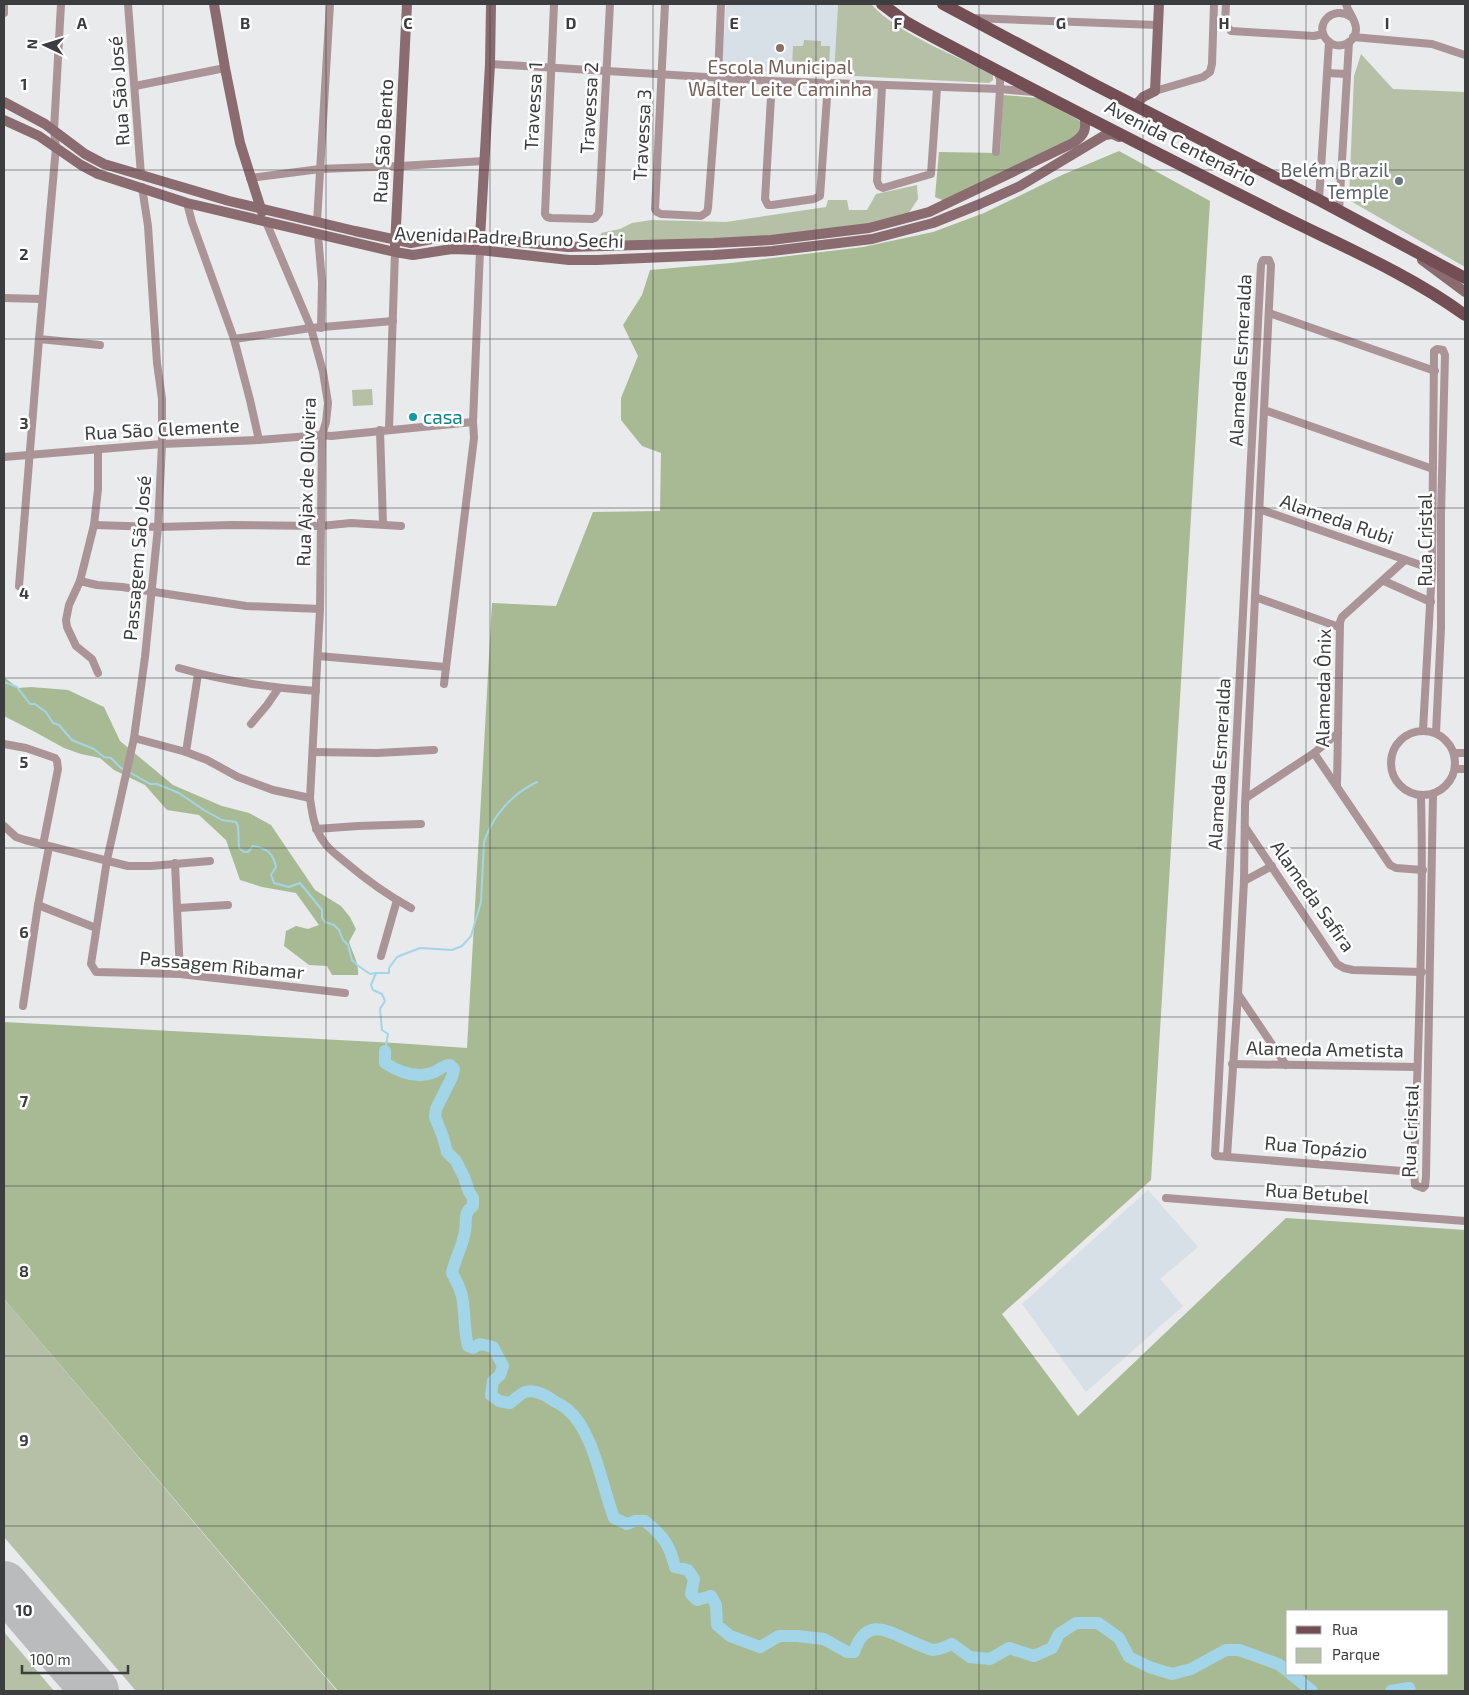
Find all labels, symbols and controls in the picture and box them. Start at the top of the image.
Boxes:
text: A [77,13,88,32]
text: B [240,13,250,32]
text: C [403,13,413,32]
text: D [566,13,577,32]
text: E [729,13,739,32]
text: F [894,13,903,32]
text: G [1056,13,1066,32]
text: H [1218,13,1230,32]
text: I [1385,13,1389,32]
north arrow [20,20,70,70]
street label: Rua São José [103,35,134,147]
text: N [23,38,40,50]
marker: Escola Municipal Walter Leite Caminha [774,42,786,54]
place label: Escola Municipal Walter Leite Caminha [688,55,872,100]
street label: Travessa 1 [519,61,546,151]
street label: Travessa 2 [575,61,602,155]
text: 1 [21,74,27,93]
street label: Rua São Bento [368,78,397,204]
street label: Travessa 3 [628,88,655,182]
street label: Avenida Centenário [1102,94,1261,191]
place label: Belém Brazil Temple [1280,158,1389,203]
marker: Belém Brazil Temple [1393,175,1405,187]
street label: Avenida Padre Bruno Sechi [394,221,624,252]
text: 2 [19,244,29,263]
street label: Alameda Esmeralda [1224,273,1255,447]
street label: Rua Ajax de Oliveira [291,397,320,567]
place label: casa [423,405,463,428]
marker: casa [407,411,419,423]
text: 3 [19,413,29,432]
street label: Rua São Clemente [84,413,240,444]
street label: Passagem São José [118,474,155,642]
street label: Alameda Rubi [1277,488,1397,549]
street label: Rua Cristal [1413,493,1436,587]
text: 4 [19,583,29,602]
street label: Alameda Ônix [1310,628,1335,748]
street label: Alameda Esmeralda [1203,677,1234,851]
text: 5 [20,752,29,771]
street label: Alameda Safira [1266,835,1360,956]
text: 6 [19,922,29,941]
street label: Passagem Ribamar [139,946,306,983]
street label: Alameda Ametista [1246,1036,1404,1061]
street label: Rua Cristal [1396,1084,1423,1178]
text: 7 [20,1091,29,1110]
street label: Rua Topázio [1264,1131,1368,1162]
street label: Rua Betubel [1264,1177,1370,1208]
text: 8 [19,1261,29,1280]
text: 9 [19,1430,29,1449]
text: 10 [15,1600,33,1619]
legend [1286,1610,1449,1675]
text: Rua [1332,1620,1358,1638]
scale bar [22,1642,129,1674]
text: Parque [1332,1645,1380,1663]
text: 100 m [30,1650,71,1668]

